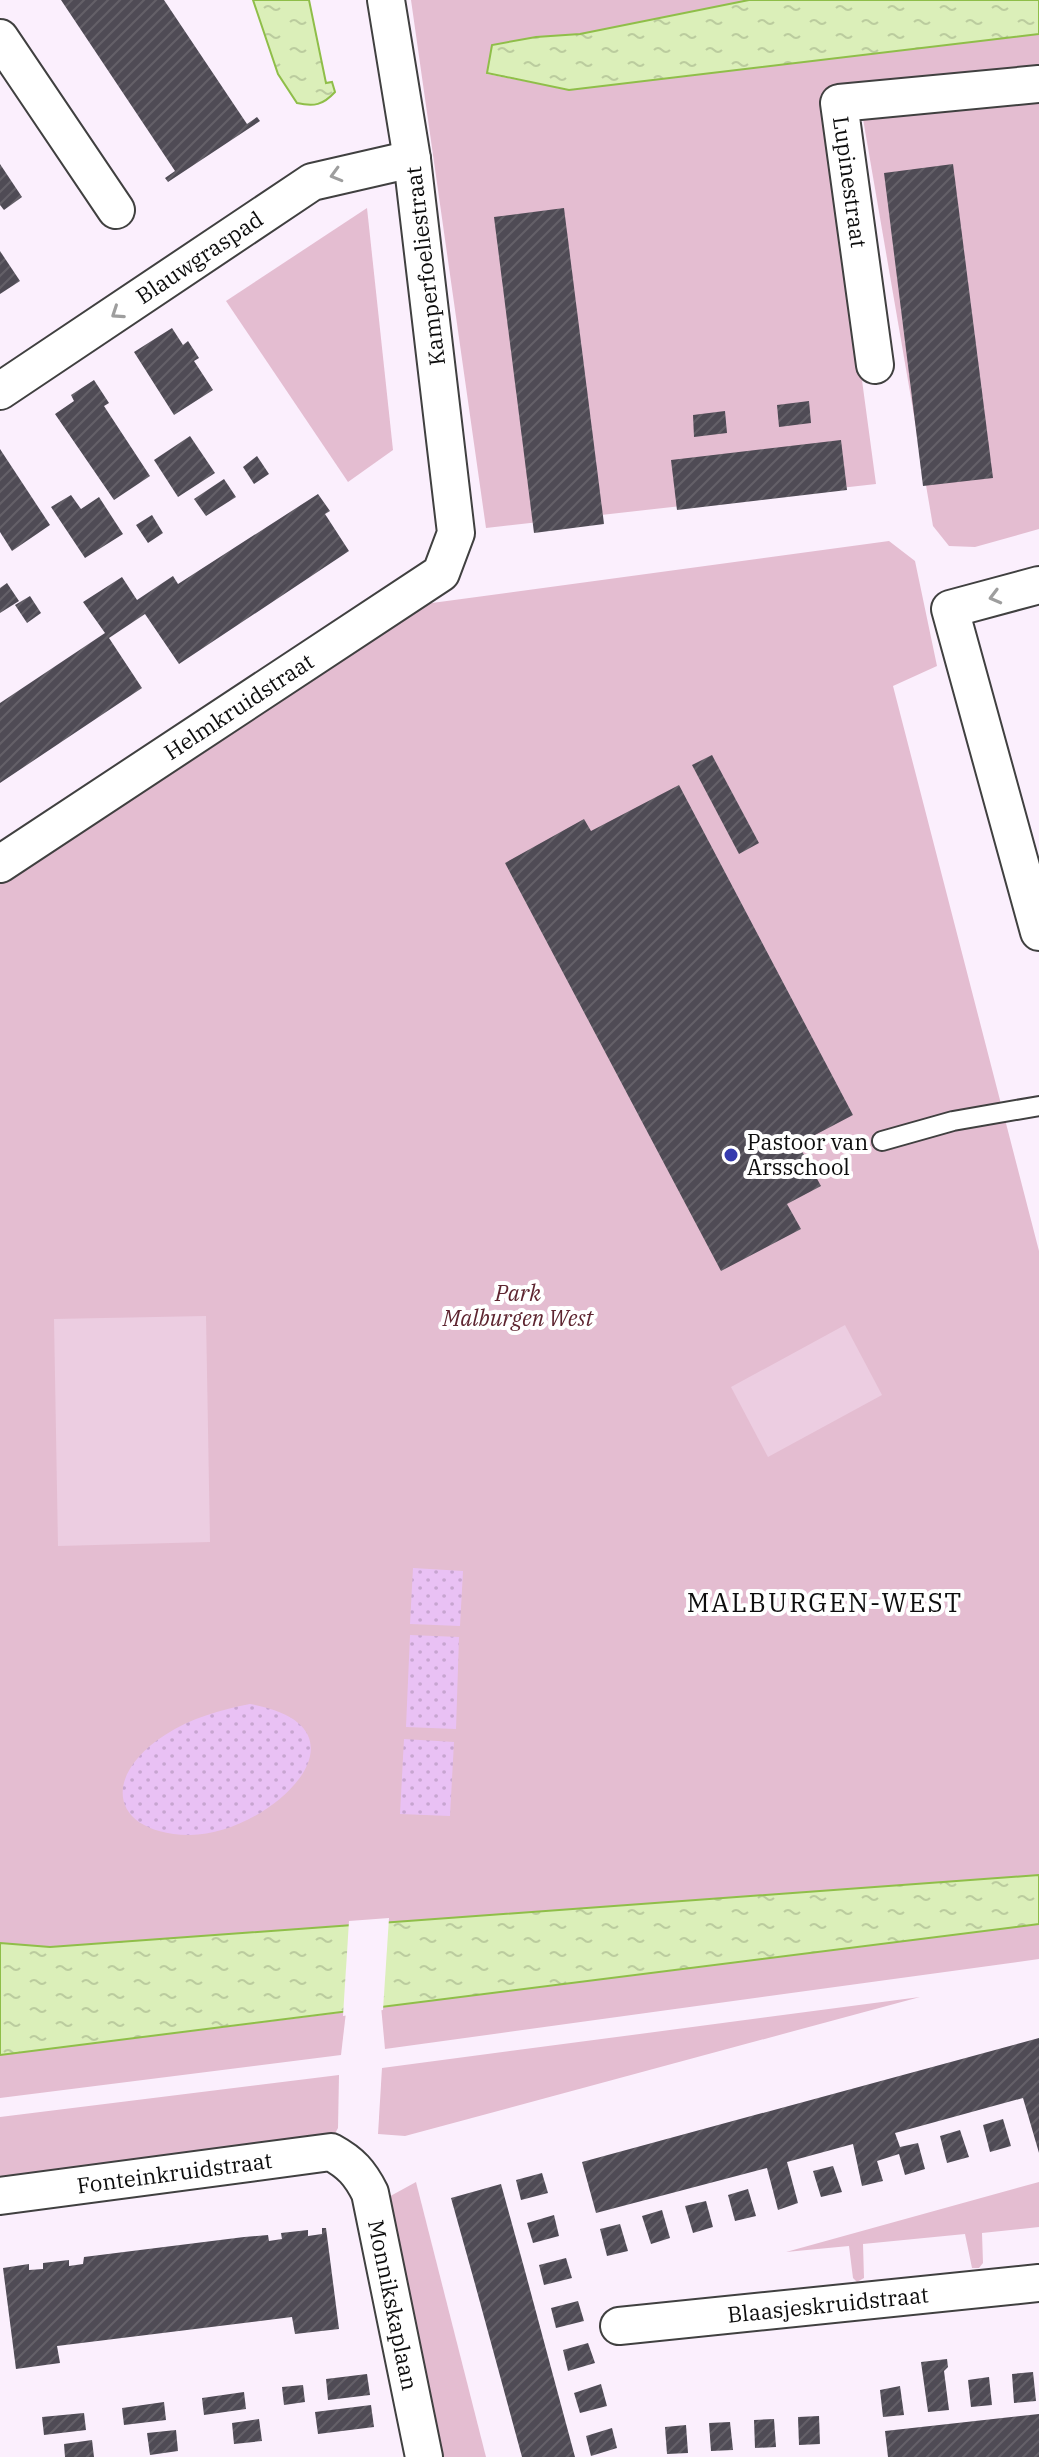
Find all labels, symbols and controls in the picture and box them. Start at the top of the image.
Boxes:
street label: Lupinestraat [827,114,874,250]
street label: Kamperfoeliestraat [398,165,451,367]
one-way arrow [329,166,343,182]
street label: Blauwgraspad [130,204,268,310]
one-way arrow [111,303,125,318]
one-way arrow [988,588,1002,604]
street label: Helmkruidstraat [158,646,319,766]
place label: Pastoor van Arsschool [747,1127,868,1181]
marker: Pastoor van Arsschool [722,1146,740,1164]
park label: Park Malburgen West [442,1278,594,1332]
district label: MALBURGEN-WEST [687,1585,963,1619]
street label: Fonteinkruidstraat [75,2145,274,2200]
street label: Monnikskaplaan [362,2217,425,2393]
street label: Blaasjeskruidstraat [726,2279,930,2329]

